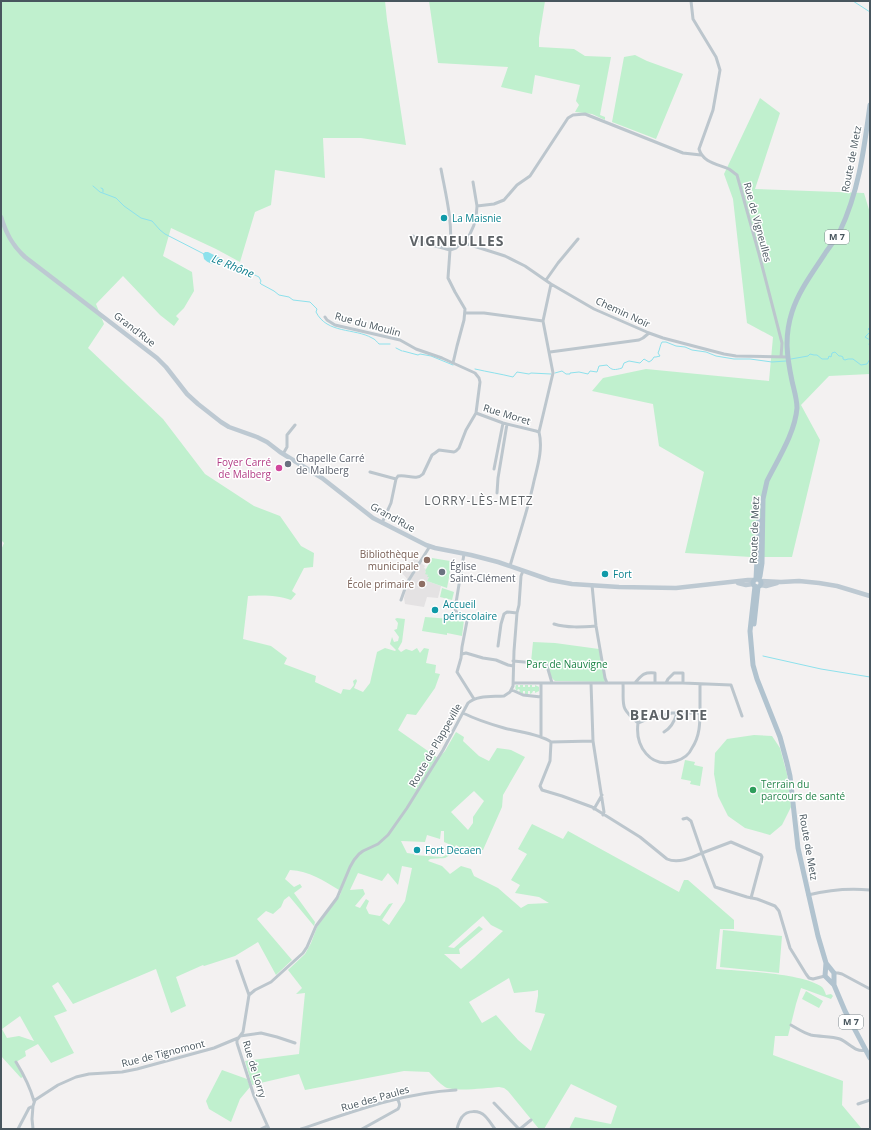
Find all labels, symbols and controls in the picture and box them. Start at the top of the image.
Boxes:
street label: Route de Metz [838,124,864,193]
street label: Rue de Vigneulles [741,181,775,264]
place label: La Maisnie [452,211,502,225]
marker: La Maisnie [439,213,449,223]
road number: M 7 [825,230,849,244]
district label: VIGNEULLES [409,231,505,250]
water label: Le Rhône [210,250,257,281]
street label: Chemin Noir [593,293,653,331]
street label: Grand'Rue [111,308,159,350]
street label: Rue du Moulin [333,308,403,340]
street label: Rue Moret [482,400,533,428]
place label: Chapelle Carré de Malberg [296,451,365,477]
place label: Foyer Carré de Malberg [217,455,272,481]
marker: Chapelle Carré de Malberg [283,459,293,469]
marker: Foyer Carré de Malberg [274,463,284,473]
district label: LORRY-LÈS-METZ [424,492,534,509]
street label: Route de Metz [746,496,762,564]
street label: Grand'Rue [368,499,418,535]
place label: Bibliothèque municipale [360,547,419,573]
marker: Bibliothèque municipale [422,555,432,565]
place label: Église Saint-Clément [450,559,516,585]
marker: Église Saint-Clément [437,567,447,577]
place label: Fort [613,567,632,581]
marker: Fort [600,569,610,579]
place label: École primaire [347,577,414,591]
marker: École primaire [417,579,427,589]
place label: Accueil périscolaire [443,597,498,623]
marker: Accueil périscolaire [430,605,440,615]
park label: Parc de Nauvigne [526,657,608,671]
street label: Route de Plappeville [405,700,465,789]
district label: BEAU SITE [630,705,708,724]
place label: Terrain du parcours de santé [761,777,846,803]
marker: Terrain du parcours de santé [748,785,758,795]
street label: Route de Metz [796,813,822,882]
place label: Fort Decaen [425,843,481,857]
marker: Fort Decaen [412,845,422,855]
road number: M 7 [839,1015,863,1029]
street label: Rue de Tignomont [120,1036,207,1070]
street label: Rue de Lorry [240,1039,271,1100]
street label: Rue des Paules [339,1082,411,1114]

